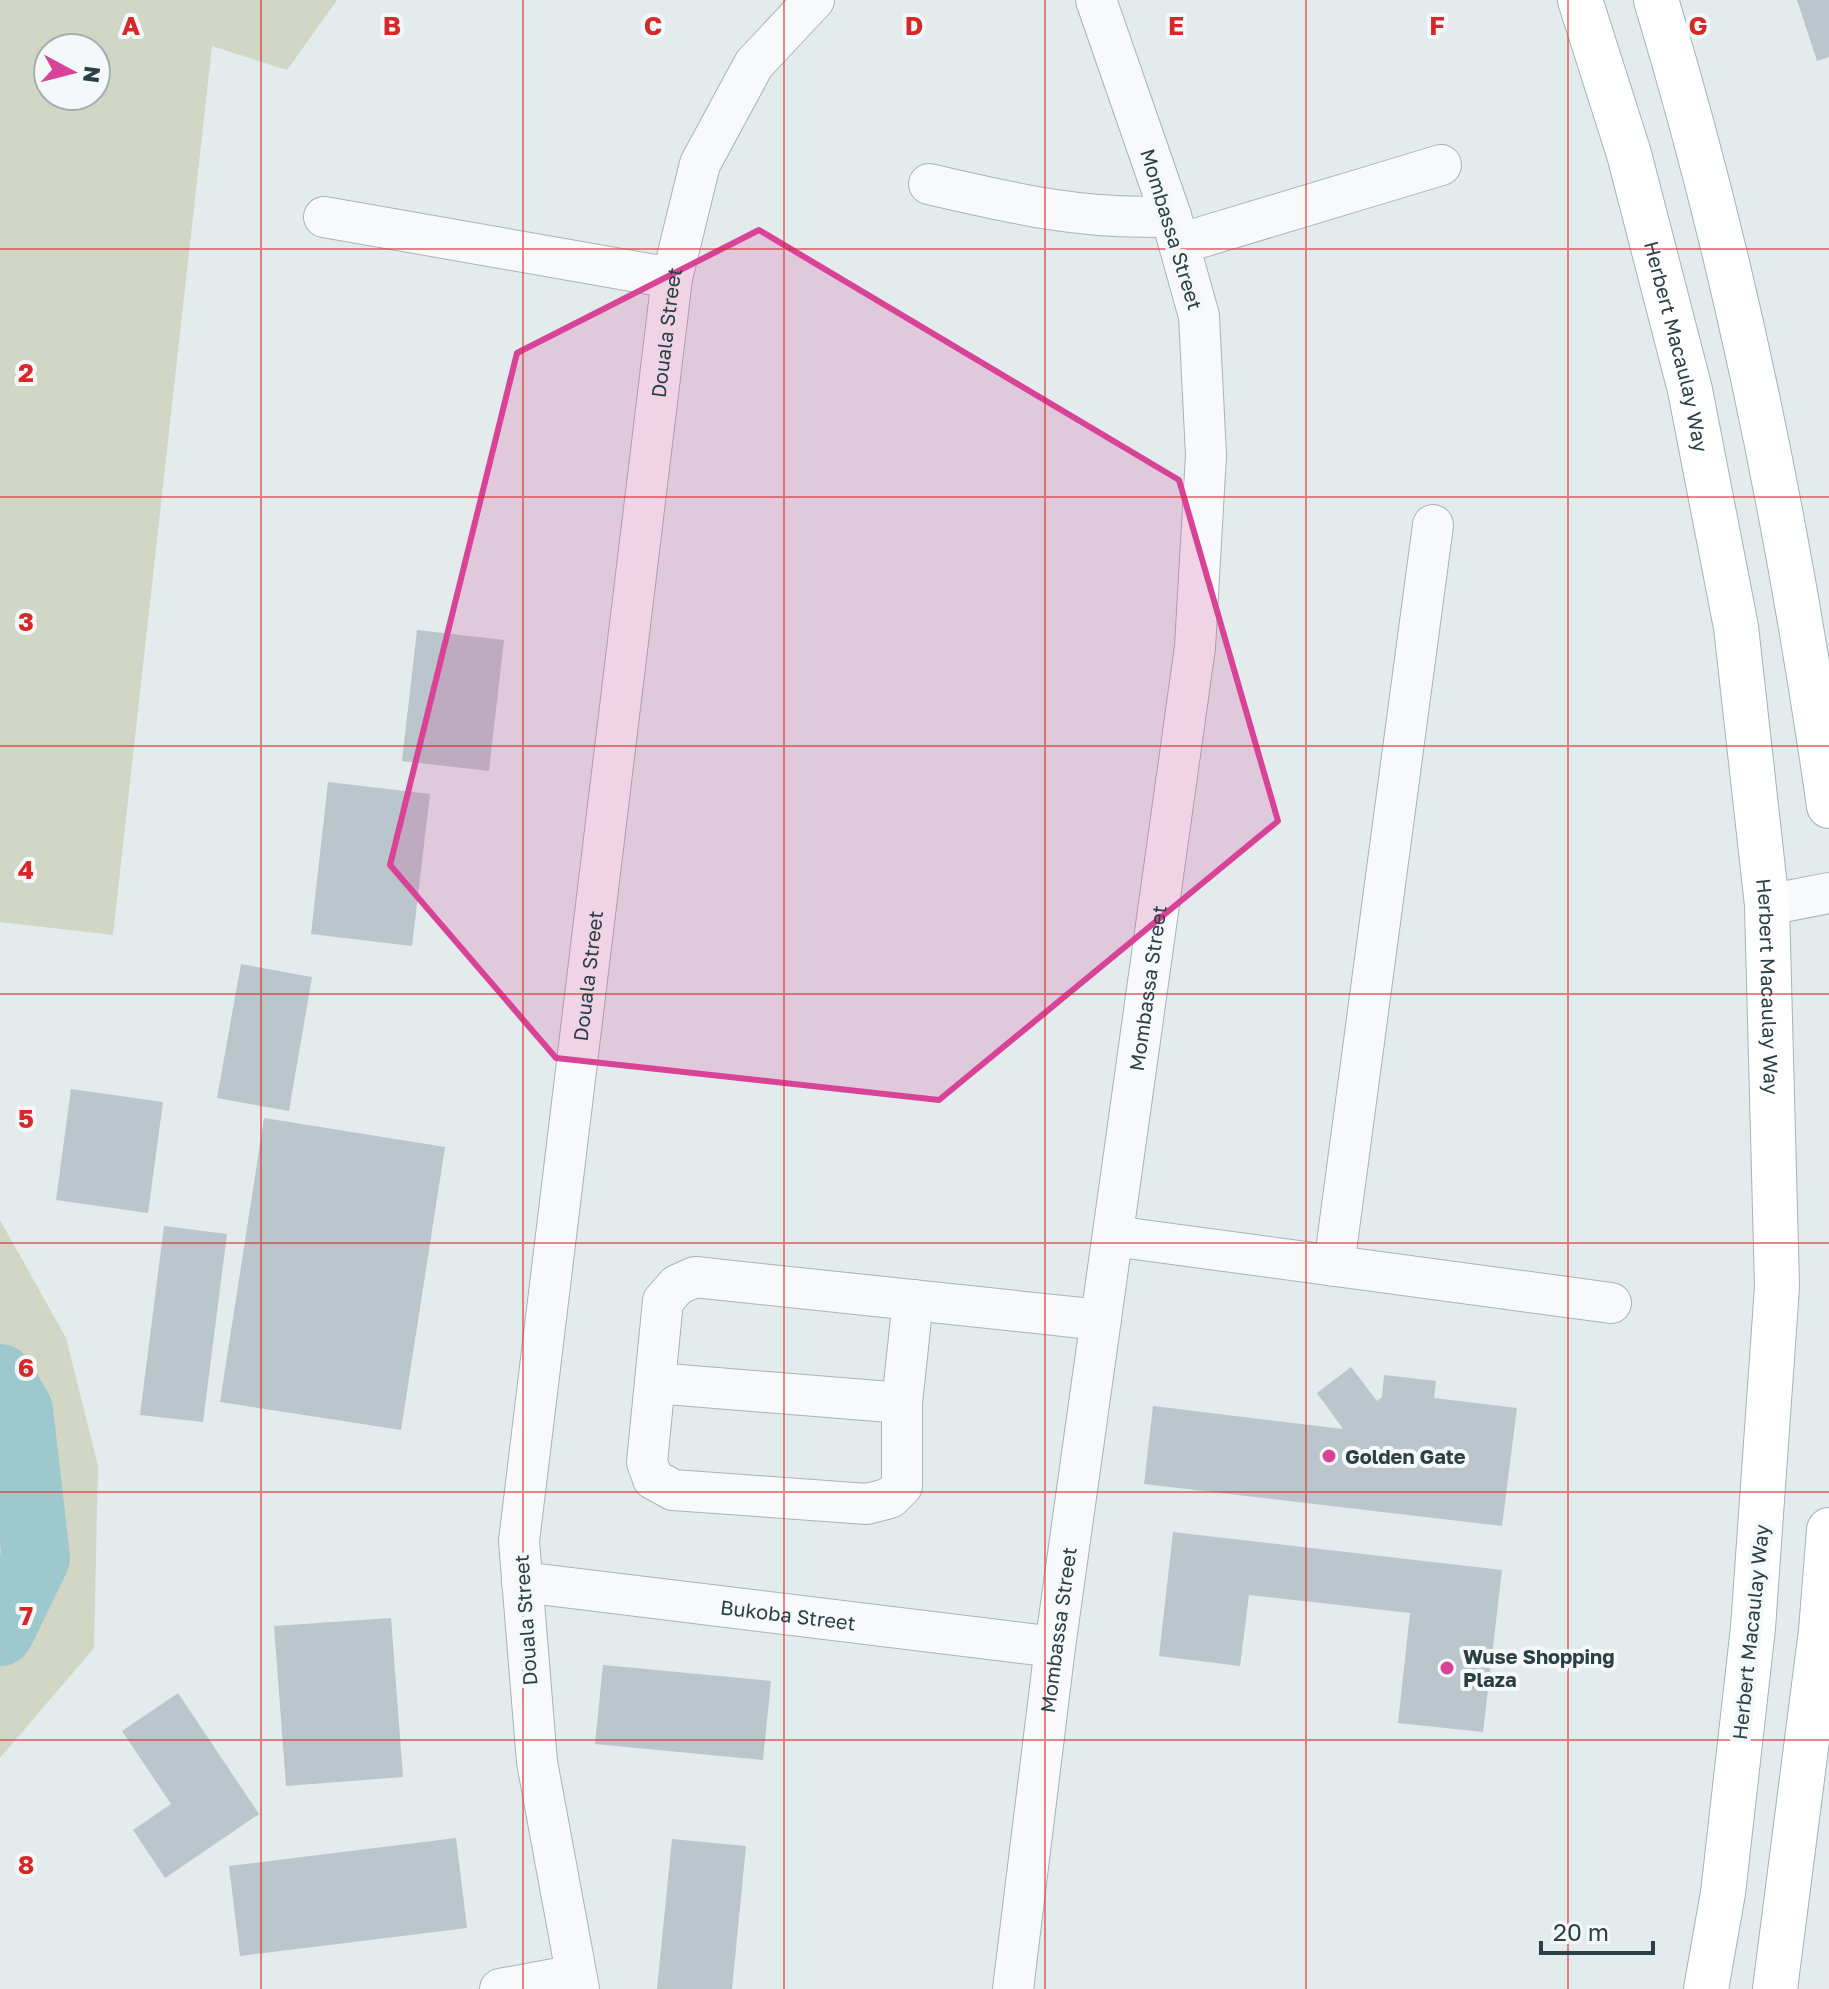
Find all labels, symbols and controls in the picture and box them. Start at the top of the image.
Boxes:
text: A [122,10,141,41]
text: B [383,10,401,41]
text: C [644,10,662,41]
text: D [905,10,923,41]
text: E [1168,10,1184,41]
text: F [1429,10,1445,41]
text: G [1688,10,1708,41]
north arrow [32,32,112,112]
text: N [78,65,107,84]
street label: Mombassa Street [1136,146,1208,312]
street label: Herbert Macaulay Way [1640,238,1714,454]
street label: Douala Street [646,265,686,399]
text: 2 [18,357,34,388]
text: 3 [18,606,34,637]
text: 4 [18,854,34,885]
street label: Herbert Macaulay Way [1752,877,1784,1095]
street label: Mombassa Street [1124,903,1171,1073]
street label: Douala Street [568,909,607,1042]
text: 5 [18,1103,34,1134]
text: 6 [18,1352,34,1383]
place label: Golden Gate [1345,1444,1466,1468]
marker: Golden Gate [1320,1447,1338,1465]
street label: Herbert Macaulay Way [1727,1523,1773,1741]
street label: Mombassa Street [1035,1545,1081,1714]
street label: Douala Street [508,1554,542,1686]
street label: Bukoba Street [719,1594,857,1635]
text: 7 [19,1600,33,1631]
place label: Wuse Shopping Plaza [1463,1644,1614,1691]
marker: Wuse Shopping Plaza [1438,1659,1456,1677]
text: 8 [18,1849,34,1880]
scale bar [1541,1905,1653,1955]
text: 20 m [1553,1917,1609,1946]

